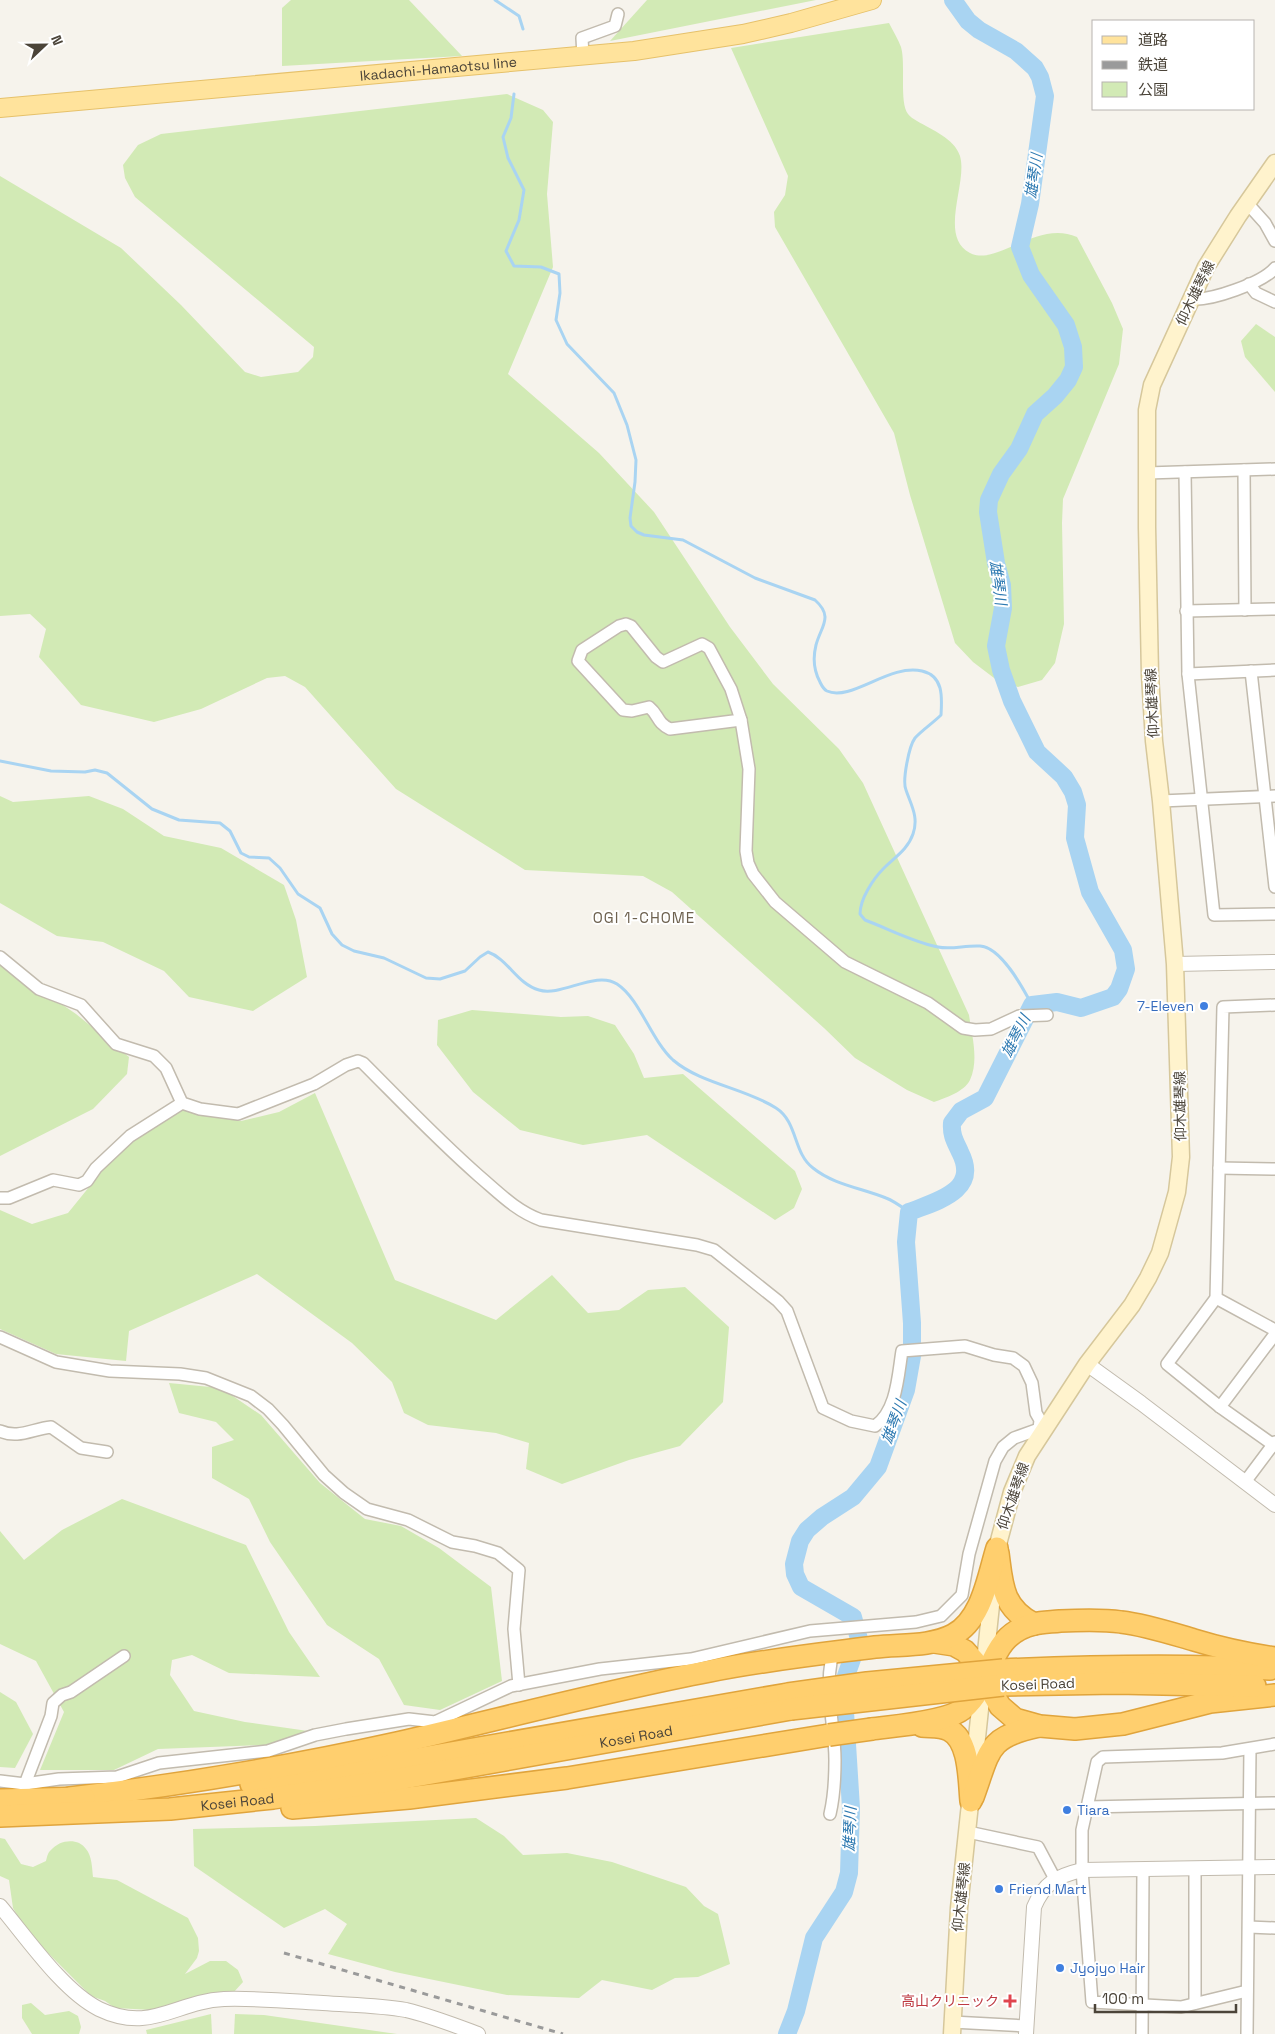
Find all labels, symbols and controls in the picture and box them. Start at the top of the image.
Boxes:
north arrow [20,20,70,70]
legend [1092,20,1255,110]
text: 道路 [1138,30,1168,49]
text: N [47,32,67,48]
street label: Ikadachi-Hamaotsu line [359,53,518,85]
text: 鉄道 [1138,55,1168,74]
text: 公園 [1138,80,1168,99]
water label: 雄琴川 [1021,150,1046,200]
street label: 仰木雄琴線 [1172,258,1218,328]
water label: 雄琴川 [986,559,1011,609]
street label: 仰木雄琴線 [1141,668,1163,738]
district label: OGI 1-CHOME [593,908,695,927]
place label: 7-Eleven [1137,997,1194,1015]
marker: 7-Eleven [1198,1000,1210,1012]
water label: 雄琴川 [997,1010,1035,1060]
street label: 仰木雄琴線 [1170,1071,1190,1141]
water label: 雄琴川 [877,1396,911,1446]
street label: 仰木雄琴線 [993,1460,1033,1532]
street label: Kosei Road [1001,1674,1075,1694]
street label: Kosei Road [598,1721,674,1752]
street label: Kosei Road [200,1789,275,1815]
place label: Tiara [1077,1801,1110,1819]
water label: 雄琴川 [839,1804,860,1852]
marker: Tiara [1061,1804,1073,1816]
street label: 仰木雄琴線 [948,1861,974,1933]
place label: Friend Mart [1009,1880,1087,1898]
marker: Friend Mart [993,1883,1005,1895]
place label: Jyojyo Hair [1070,1959,1145,1977]
marker: Jyojyo Hair [1054,1962,1066,1974]
scale bar [1095,1982,1236,2014]
text: 100 m [1102,1989,1144,2008]
place label: 高山クリニック [901,1992,999,2010]
marker: 高山クリニック [1003,1994,1017,2008]

